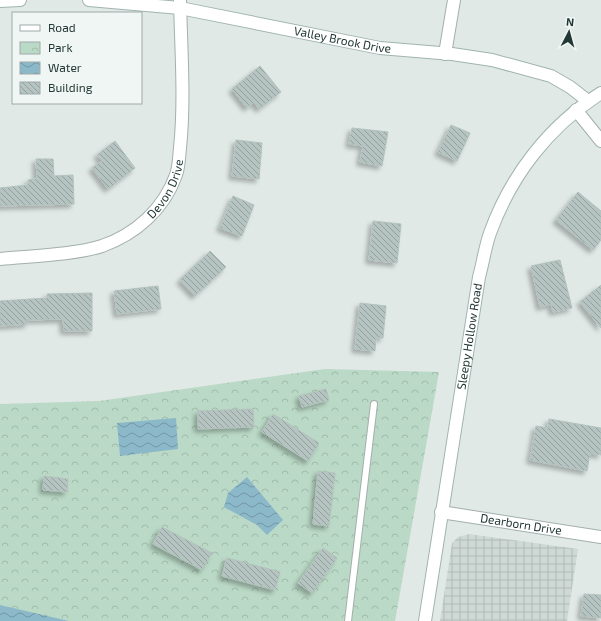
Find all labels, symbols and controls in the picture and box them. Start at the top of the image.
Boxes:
legend [12,12,142,104]
north arrow [549,12,589,52]
text: N [565,15,575,28]
text: Road [48,20,76,34]
street label: Valley Brook Drive [293,23,392,55]
text: Park [48,40,73,54]
text: Water [48,60,82,74]
text: Building [48,80,93,94]
street label: Devon Drive [144,159,185,221]
street label: Sleepy Hollow Road [453,282,484,391]
street label: Dearborn Drive [479,510,563,537]

